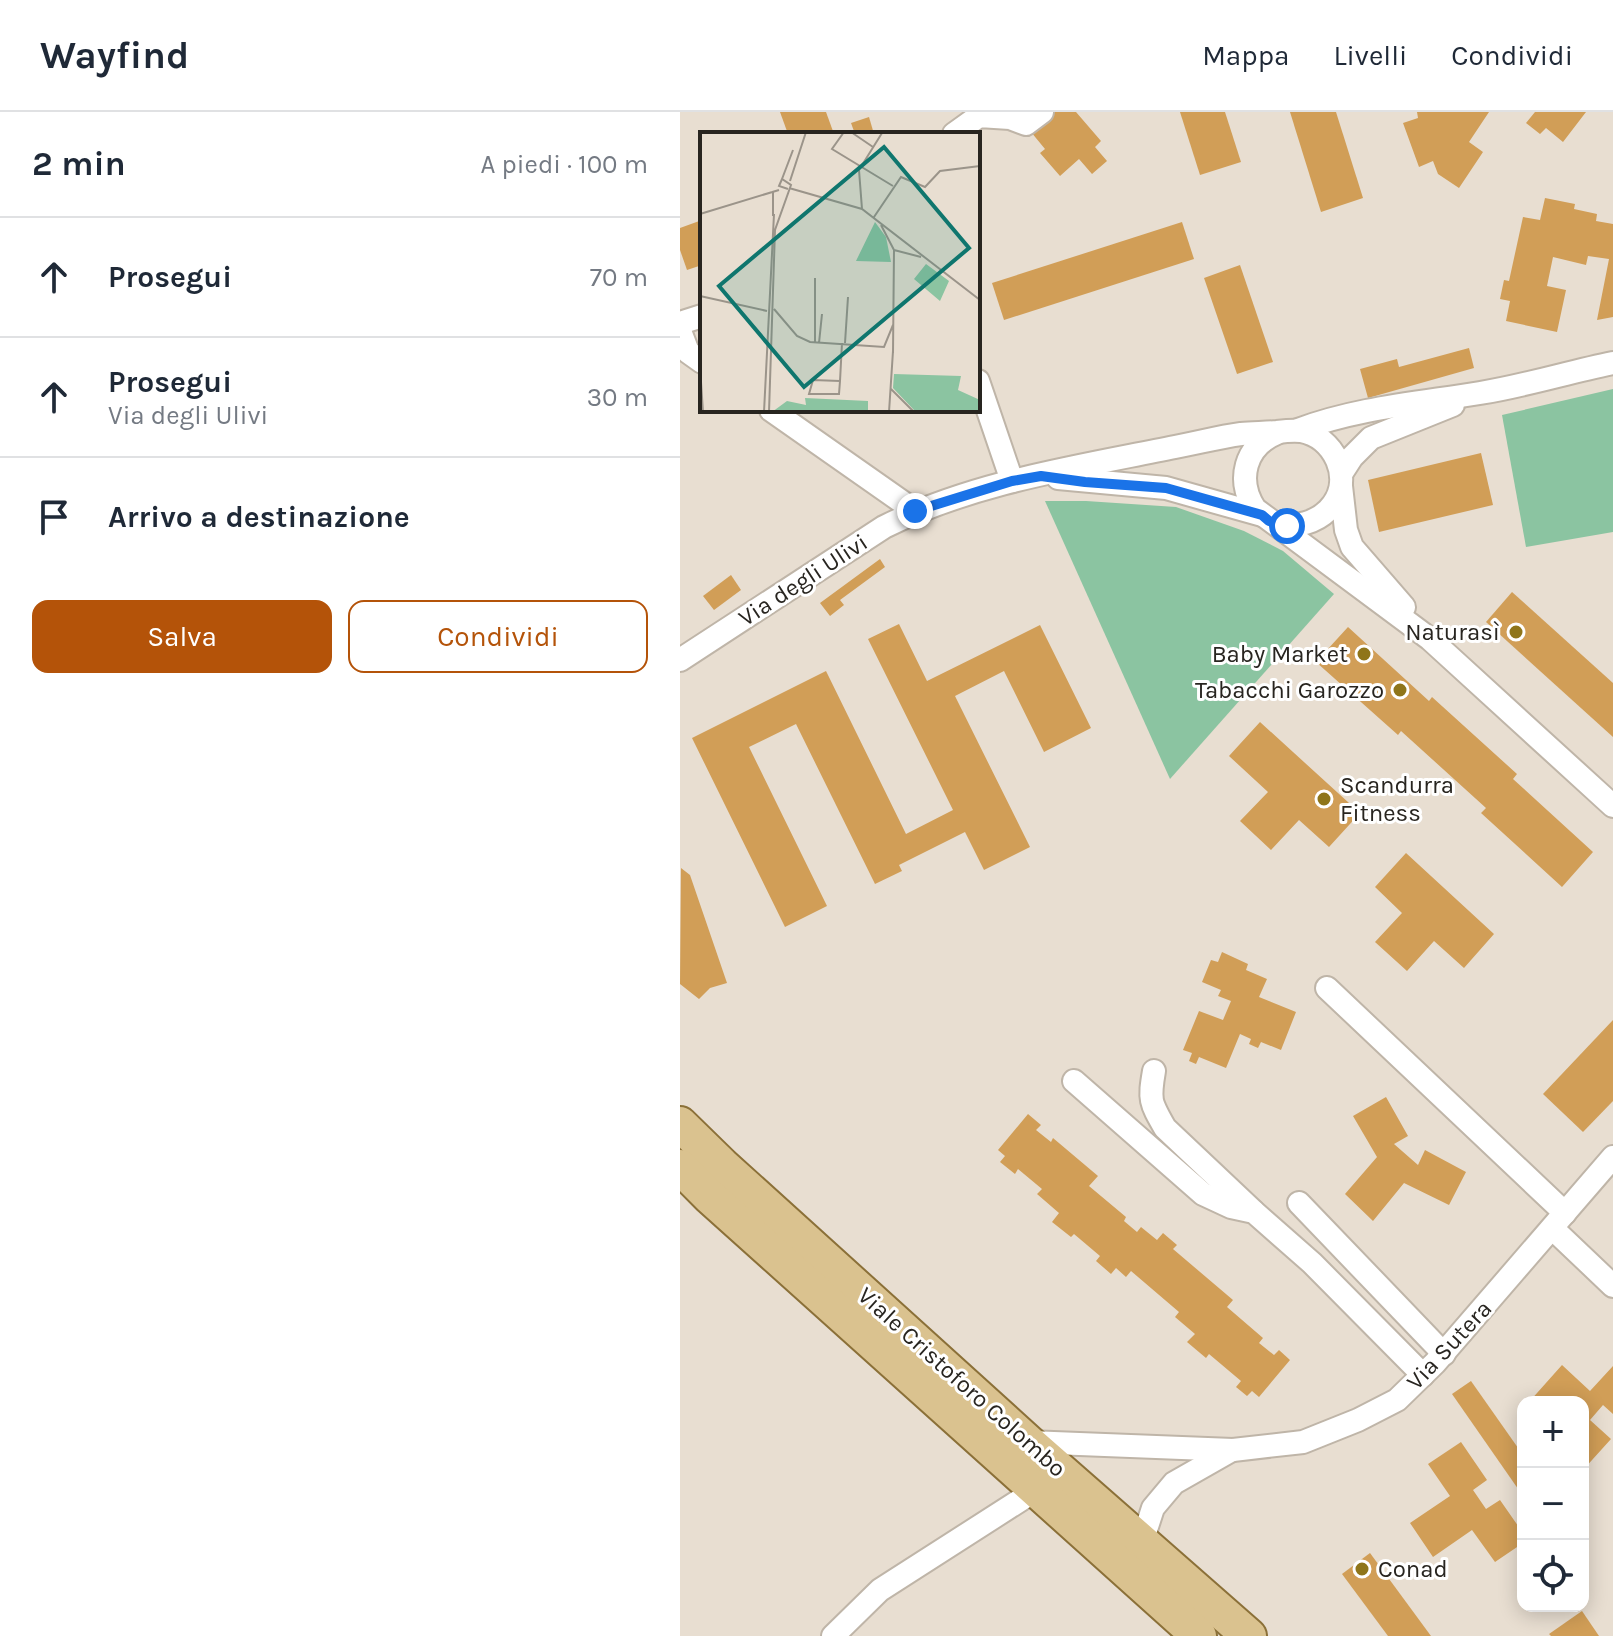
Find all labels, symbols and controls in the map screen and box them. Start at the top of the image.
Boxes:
text: Wayfind [40,33,189,78]
text: Mappa [1202,39,1289,72]
text: Livelli [1333,39,1407,72]
text: Condividi [1451,39,1573,72]
inset map [700,132,980,412]
text: 2 min [32,144,126,184]
text: A piedi · 100 m [480,149,648,180]
icon: ahead [32,255,76,299]
text: Prosegui [108,259,232,295]
text: 70 m [590,262,648,293]
text: Prosegui [108,364,232,400]
icon: ahead [32,375,76,419]
text: 30 m [587,382,648,413]
text: Via degli Ulivi [108,400,268,431]
route end [897,493,933,529]
icon: arrive [32,495,76,539]
text: Arrivo a destinazione [108,499,410,535]
route start [1269,508,1305,544]
street label: Via degli Ulivi [733,528,873,632]
button: Salva [32,600,332,673]
button: Condividi [348,600,648,673]
place label: Naturasì [1405,618,1500,646]
marker: Naturasì [1507,623,1525,641]
place label: Baby Market [1212,640,1348,668]
marker: Baby Market [1355,645,1373,663]
place label: Tabacchi Garozzo [1195,676,1384,704]
marker: Tabacchi Garozzo [1391,681,1409,699]
place label: Scandurra Fitness [1340,771,1454,827]
marker: Scandurra Fitness [1315,790,1333,808]
street label: Viale Cristoforo Colombo [852,1281,1072,1483]
street label: Via Sutera [1401,1295,1497,1395]
map controls [1517,1396,1589,1612]
button: + [1517,1396,1589,1468]
button: − [1517,1468,1589,1540]
button: locate [1517,1540,1589,1612]
place label: Conad [1378,1555,1448,1583]
marker: Conad [1353,1560,1371,1578]

